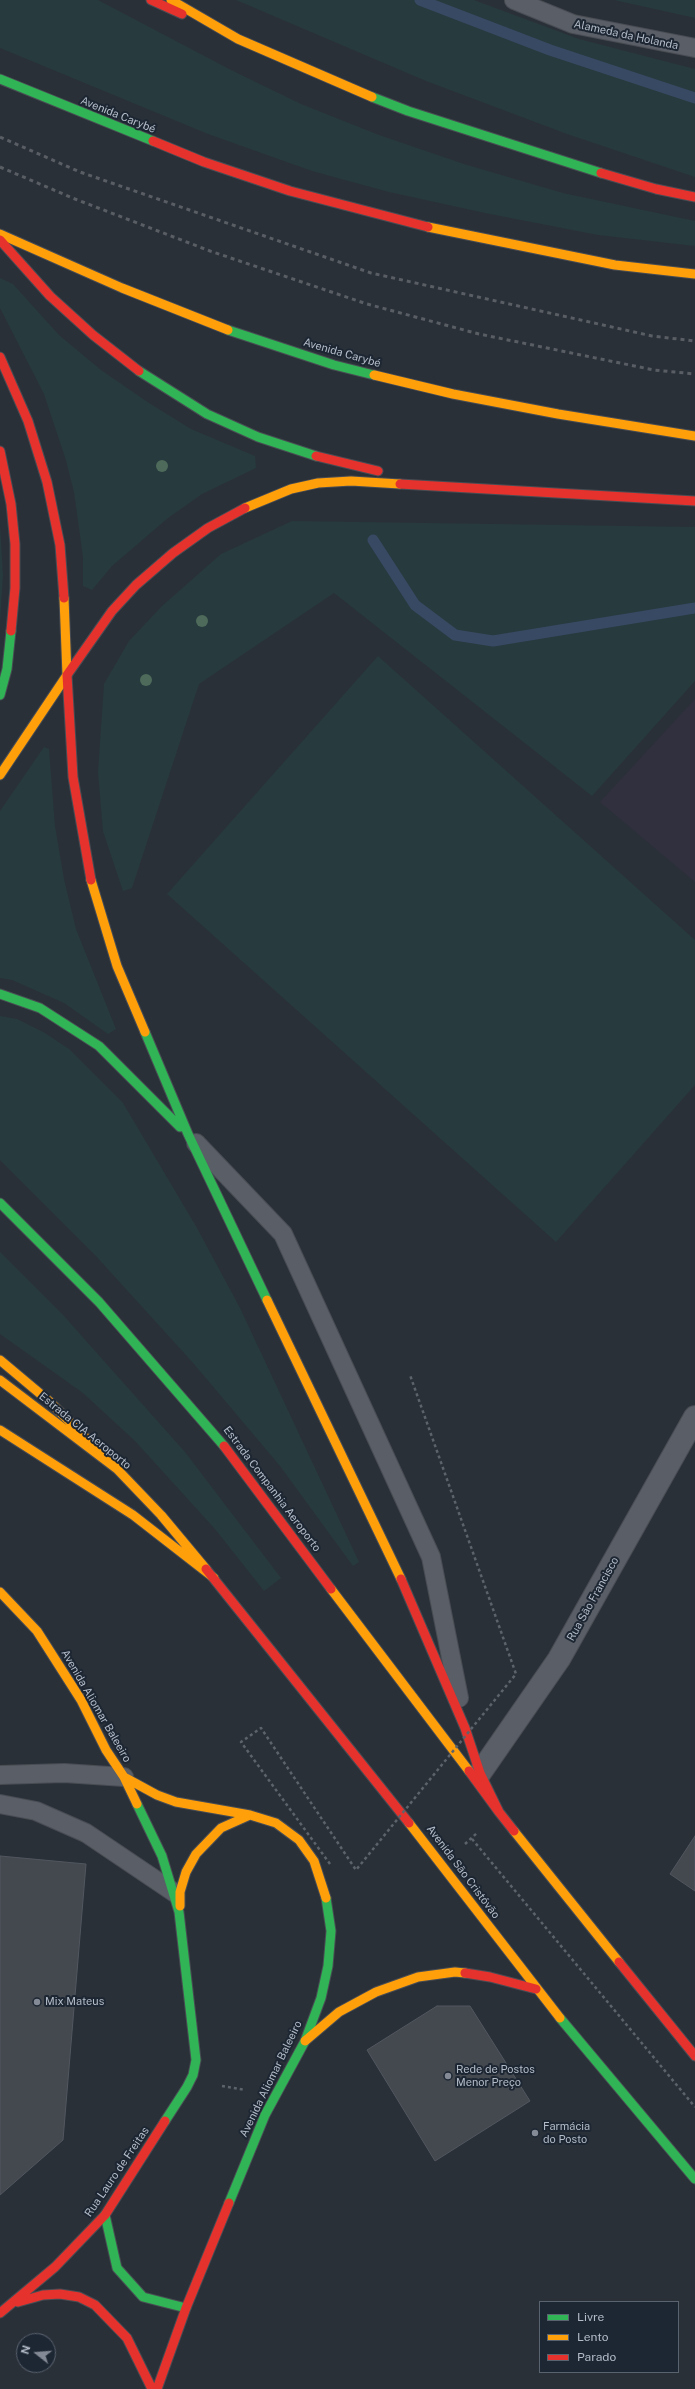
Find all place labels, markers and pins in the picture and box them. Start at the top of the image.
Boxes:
place label: Mix Mateus [45,1995,104,2009]
marker: Mix Mateus [32,1997,42,2007]
place label: Rede de Postos Menor Preço [456,2063,535,2089]
marker: Rede de Postos Menor Preço [443,2071,453,2081]
place label: Farmácia do Posto [543,2120,590,2146]
marker: Farmácia do Posto [530,2128,540,2138]

